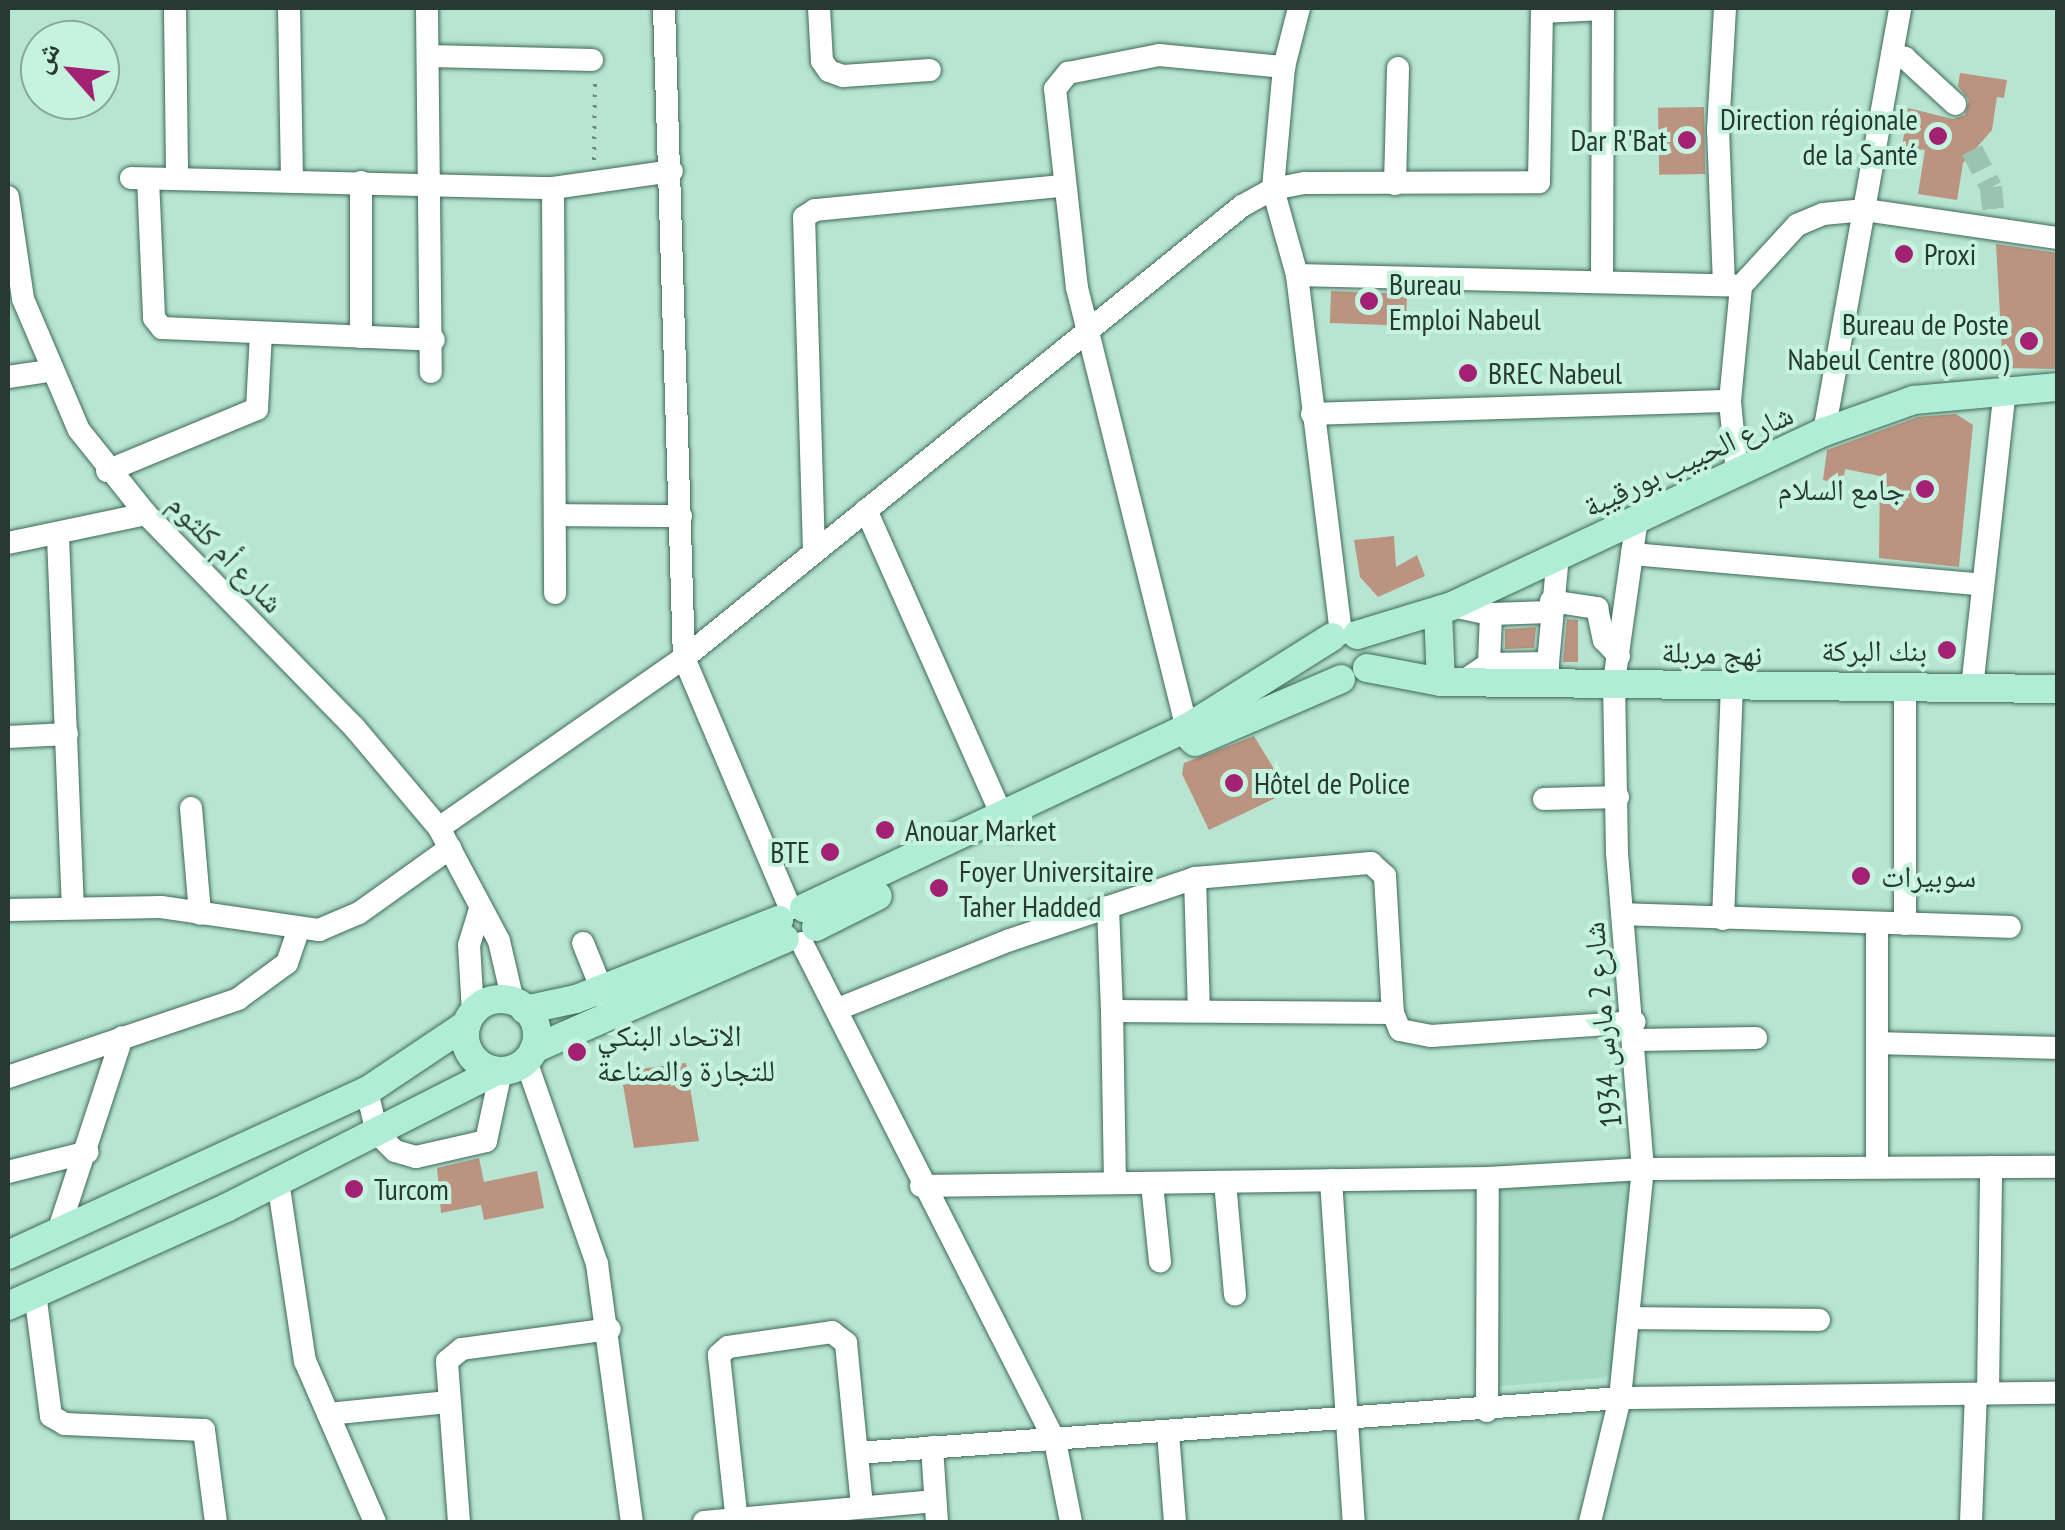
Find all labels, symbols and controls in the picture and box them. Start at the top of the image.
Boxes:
north arrow [20,20,120,120]
text: ش [21,35,68,79]
place label: Direction régionale de la Santé [1720,101,1918,172]
place label: Dar R'Bat [1571,122,1667,158]
marker: Direction régionale de la Santé [1927,125,1949,147]
marker: Dar R'Bat [1676,129,1698,151]
place label: Proxi [1924,236,1976,272]
marker: Proxi [1893,243,1915,265]
place label: Bureau Emploi Nabeul [1389,266,1541,336]
marker: Bureau Emploi Nabeul [1358,290,1380,312]
place label: Bureau de Poste Nabeul Centre (8000) [1787,306,2009,376]
marker: Bureau de Poste Nabeul Centre (8000) [2018,330,2040,352]
place label: BREC Nabeul [1488,355,1623,391]
marker: BREC Nabeul [1457,362,1479,384]
street label: شارع الحبيب بورقيبة [1578,396,1798,524]
place label: جامع السلام [1778,471,1905,507]
marker: جامع السلام [1914,478,1936,500]
street label: شارع أم كلثوم [161,486,291,620]
place label: بنك البركة [1821,632,1927,668]
street label: نهج مربلة [1661,633,1763,673]
marker: بنك البركة [1936,639,1958,661]
place label: Hôtel de Police [1254,765,1410,801]
marker: Hôtel de Police [1223,772,1245,794]
place label: Anouar Market [905,812,1056,848]
marker: Anouar Market [874,819,896,841]
place label: BTE [770,834,810,870]
marker: BTE [819,841,841,863]
place label: Foyer Universitaire Taher Hadded [959,853,1154,924]
place label: سوبيرات [1881,858,1976,894]
marker: سوبيرات [1850,865,1872,887]
marker: Foyer Universitaire Taher Hadded [928,877,950,899]
street label: شارع 2 مارس 1934 [1575,920,1629,1130]
place label: الاتحاد البنكي للتجارة والصناعة [597,1017,775,1088]
marker: الاتحاد البنكي للتجارة والصناعة [566,1041,588,1063]
place label: Turcom [374,1171,449,1207]
marker: Turcom [343,1178,365,1200]

